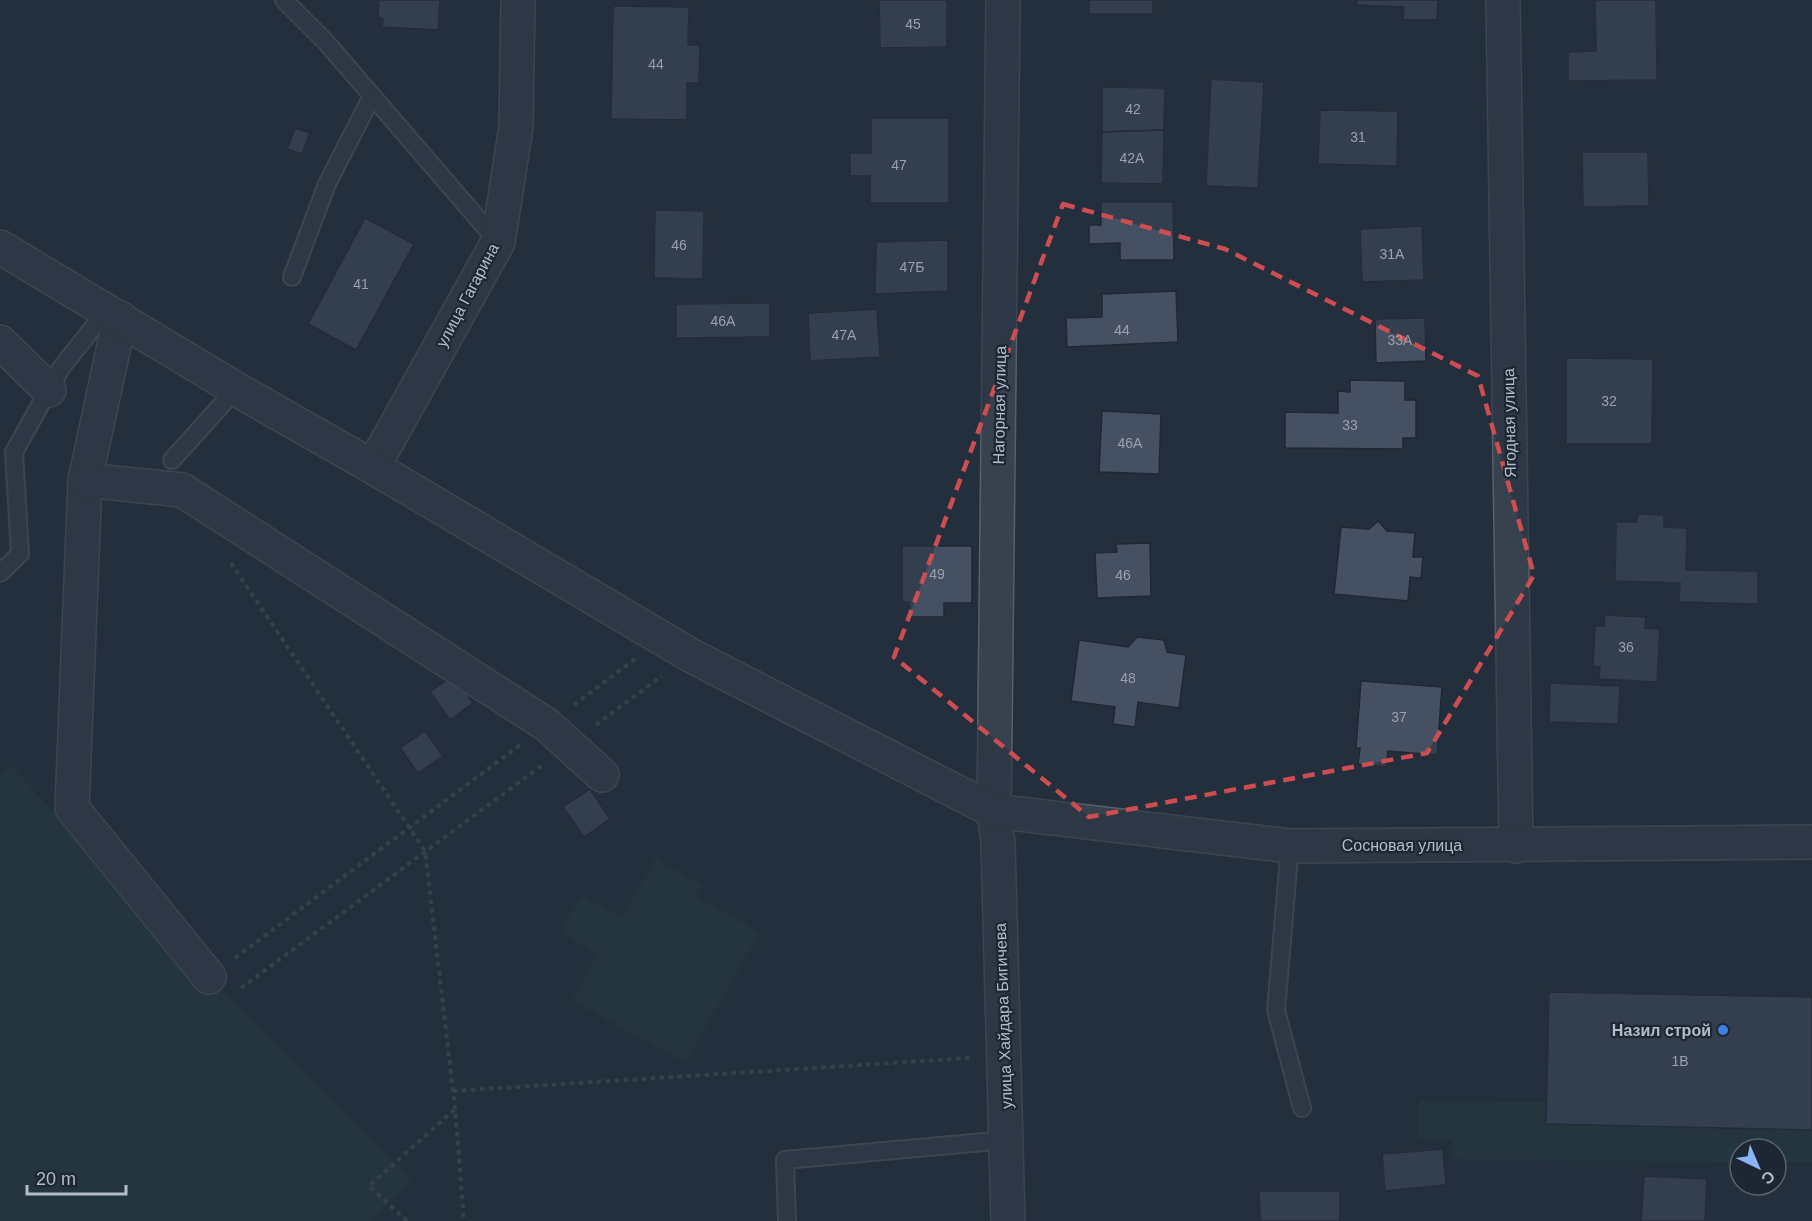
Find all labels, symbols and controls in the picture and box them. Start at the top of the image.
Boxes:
house number: 45 [905,16,921,32]
house number: 44 [648,56,664,72]
house number: 42 [1125,101,1141,117]
house number: 31 [1350,129,1366,145]
house number: 42А [1120,150,1145,166]
house number: 47 [891,157,907,173]
house number: 46 [671,237,687,253]
street label: улица Гагарина [433,240,502,350]
house number: 31А [1380,246,1405,262]
house number: 47Б [900,259,924,275]
house number: 41 [353,276,369,292]
house number: 46А [711,313,736,329]
house number: 44 [1114,322,1130,338]
house number: 47А [832,327,857,343]
house number: 33А [1388,332,1413,348]
street label: Нагорная улица [990,345,1009,464]
street label: Ягодная улица [1500,368,1519,478]
house number: 32 [1601,393,1617,409]
house number: 33 [1342,417,1358,433]
house number: 46А [1118,435,1143,451]
house number: 49 [929,566,945,582]
house number: 46 [1115,567,1131,583]
house number: 36 [1618,639,1634,655]
house number: 48 [1120,670,1136,686]
house number: 37 [1391,709,1407,725]
street label: Сосновая улица [1342,837,1462,854]
street label: улица Хайдара Бигичева [992,923,1015,1109]
place label: Назил строй [1612,1022,1711,1039]
marker: Назил строй [1716,1023,1730,1037]
house number: 1В [1671,1053,1689,1069]
north arrow [1728,1137,1788,1197]
scale bar [27,1158,126,1196]
text: С [1758,1167,1778,1188]
text: 20 m [36,1169,76,1189]

